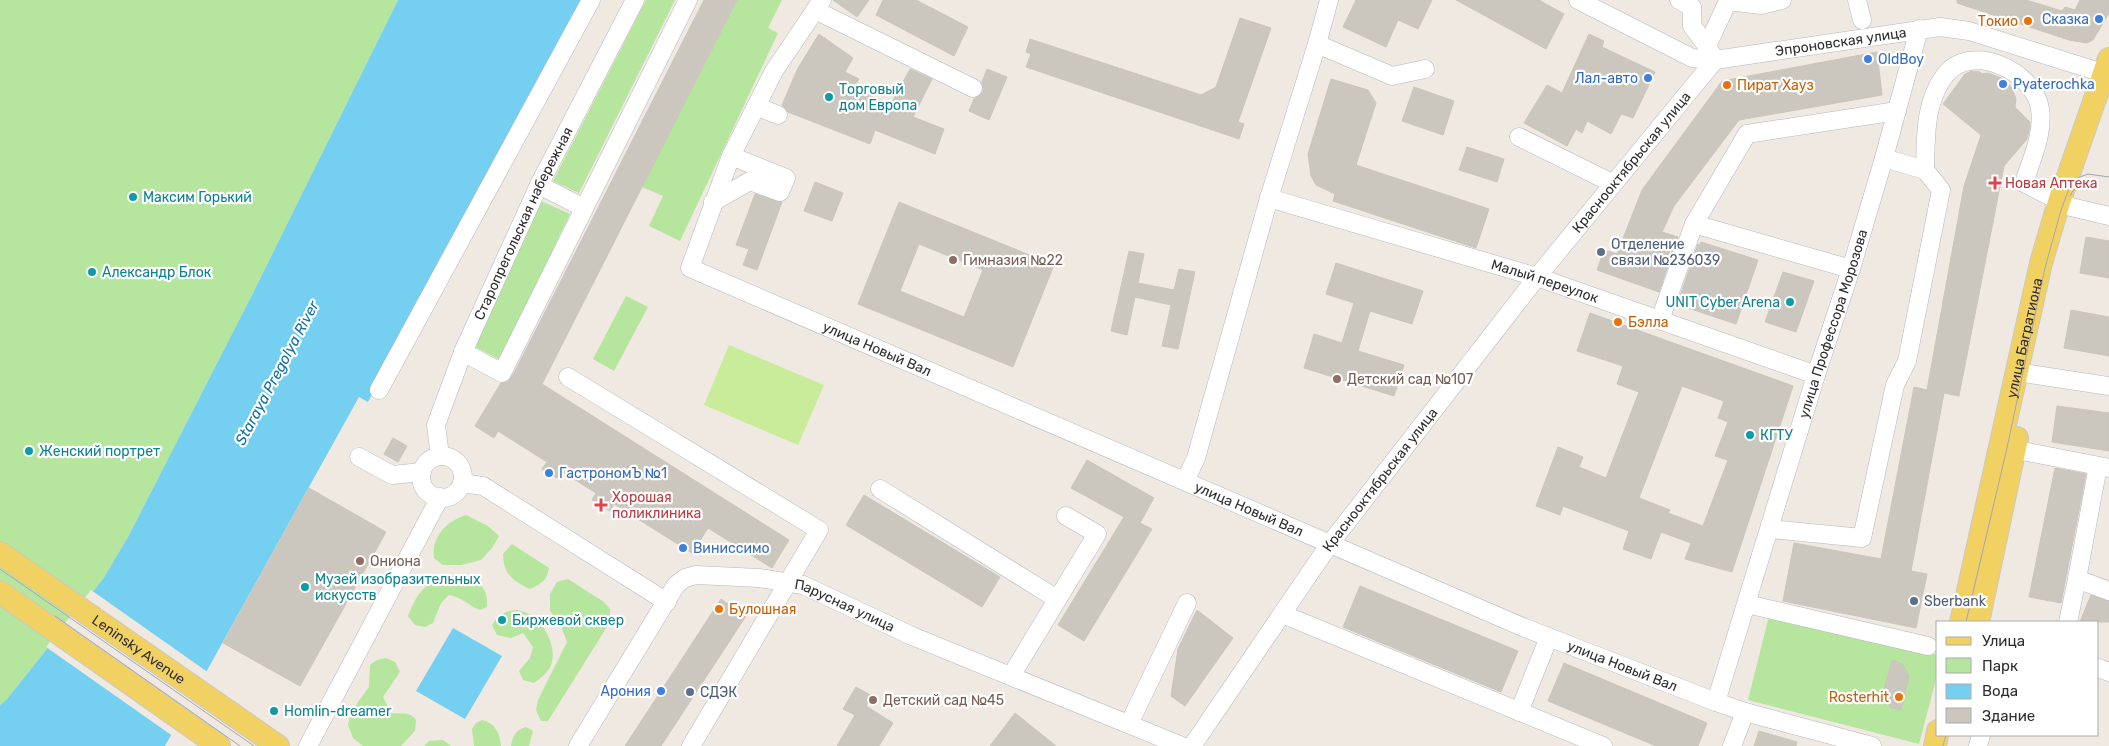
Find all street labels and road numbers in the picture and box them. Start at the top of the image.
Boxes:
street label: Эпроновская улица [1774,24,1907,60]
street label: Краснооктябрьская улица [1568,88,1694,236]
street label: Старопрегольская набережная [470,124,576,323]
street label: улица Профессора Морозова [1795,227,1871,420]
street label: Малый переулок [1489,255,1601,307]
street label: улица Багратиона [2003,276,2046,400]
street label: улица Новый Вал [820,318,934,380]
street label: Краснооктябрьская улица [1319,404,1441,555]
street label: улица Новый Вал [1192,478,1306,540]
street label: Парусная улица [794,575,898,635]
street label: Leninsky Avenue [89,611,189,688]
street label: улица Новый Вал [1565,637,1680,695]

